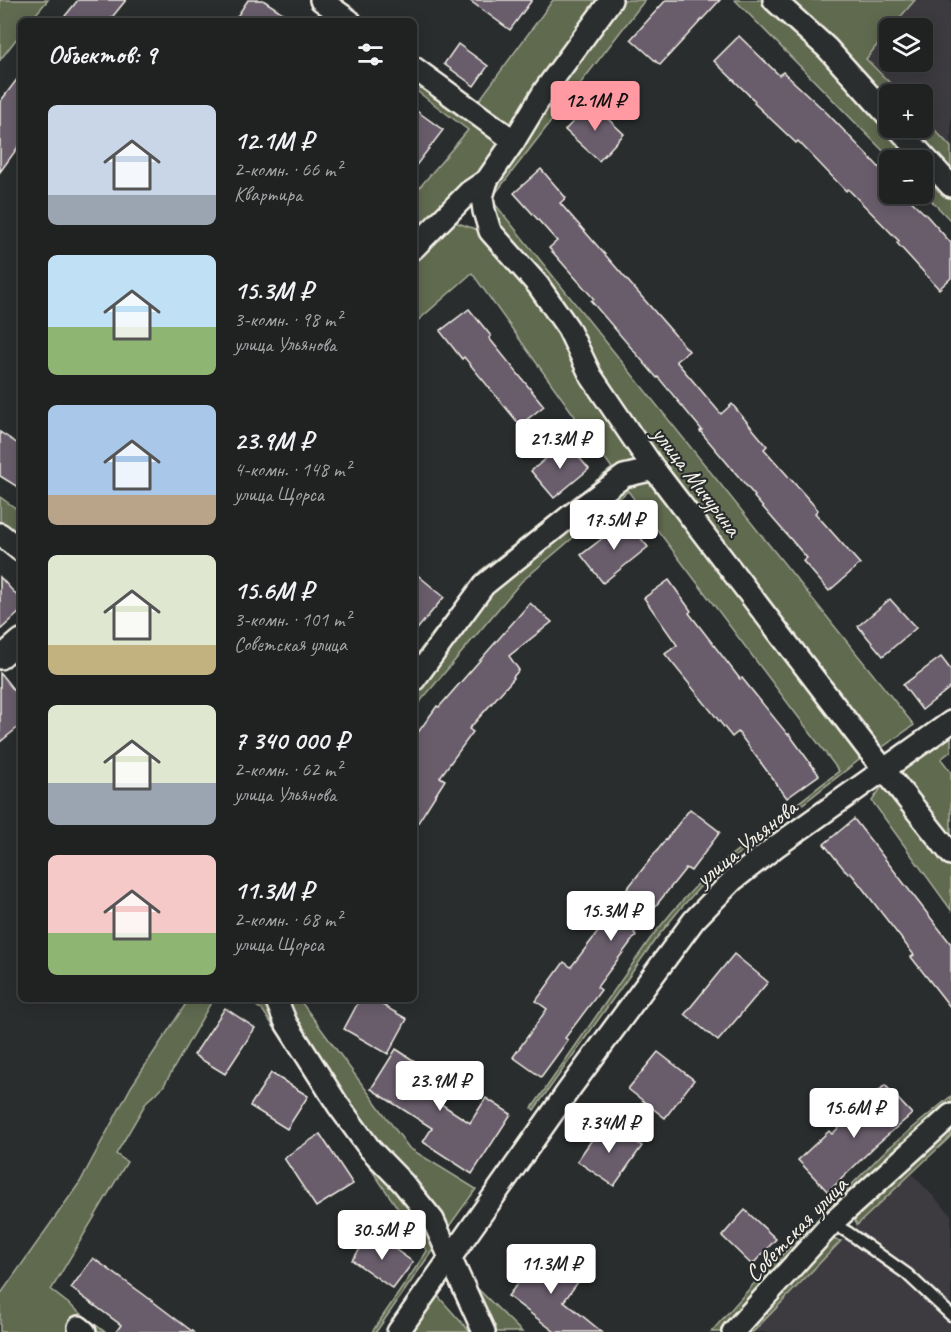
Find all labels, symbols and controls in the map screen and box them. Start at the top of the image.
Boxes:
map controls [879,18,933,204]
button: layers [879,18,933,72]
text: Объектов: 9 [48,38,156,71]
icon: filters [354,38,387,71]
pin: 12.1M ₽ [540,81,650,132]
button: + [879,84,933,138]
text: 12.1M ₽ [565,88,625,113]
text: 12.1M ₽ [234,124,313,157]
icon: home [96,129,168,201]
button: − [879,150,933,204]
text: 2-комн. · 66 m² [234,157,342,182]
text: Квартира [234,182,302,207]
text: 15.3M ₽ [234,274,313,307]
icon: home [96,279,168,351]
text: 3-комн. · 98 m² [234,307,342,332]
text: улица Ульянова [234,332,336,357]
street label: улица Мичурина [645,418,749,543]
pin: 21.3M ₽ [505,419,615,470]
text: 23.9M ₽ [234,424,313,457]
text: 21.3M ₽ [530,426,590,451]
icon: home [96,429,168,501]
text: 4-комн. · 148 m² [234,457,351,482]
text: улица Щорса [234,482,324,507]
pin: 17.5M ₽ [559,500,669,551]
text: 17.5M ₽ [584,507,644,532]
text: 15.6M ₽ [234,574,313,607]
icon: home [96,579,168,651]
text: 3-комн. · 101 m² [234,607,351,632]
text: Советская улица [234,632,347,657]
text: 7 340 000 ₽ [234,724,348,757]
icon: home [96,729,168,801]
text: 2-комн. · 62 m² [234,757,342,782]
text: улица Ульянова [234,782,336,807]
street label: улица Ульянова [687,791,805,895]
text: 11.3M ₽ [234,874,313,907]
icon: home [96,879,168,951]
pin: 15.3M ₽ [556,891,666,942]
text: 15.3M ₽ [581,898,641,923]
text: 2-комн. · 68 m² [234,907,342,932]
text: улица Щорса [234,932,324,957]
pin: 23.9M ₽ [385,1061,495,1112]
text: 23.9M ₽ [410,1068,470,1093]
pin: 15.6M ₽ [799,1088,909,1139]
text: 15.6M ₽ [824,1095,884,1120]
pin: 7.34M ₽ [554,1103,664,1154]
text: 7.34M ₽ [579,1110,639,1135]
street label: Советская улица [738,1169,855,1288]
pin: 30.5M ₽ [327,1210,437,1261]
text: 30.5M ₽ [352,1217,412,1242]
pin: 11.3M ₽ [496,1244,606,1295]
text: 11.3M ₽ [521,1251,581,1276]

